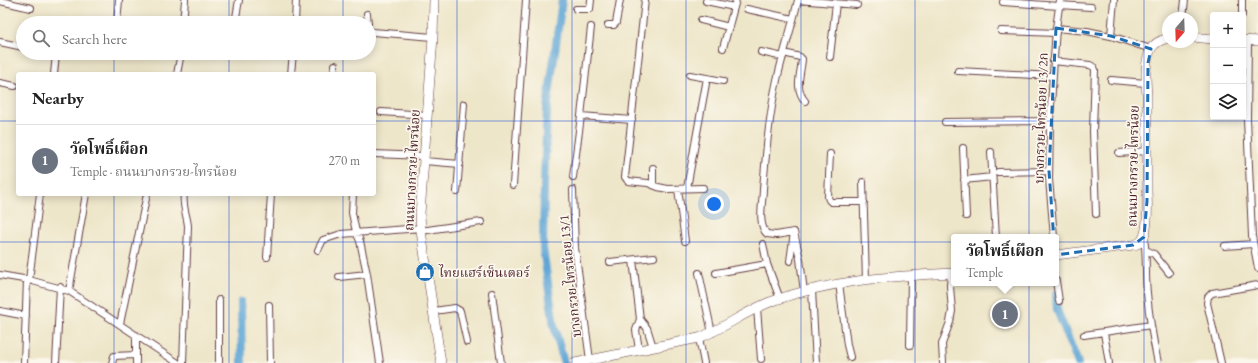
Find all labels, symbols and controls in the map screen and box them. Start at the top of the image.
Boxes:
north arrow [1162,12,1198,48]
map controls [1210,12,1246,120]
button: + [1210,12,1246,48]
search box [16,16,376,60]
icon: search [30,27,52,49]
text: Search here [62,29,127,48]
button: − [1210,48,1246,84]
street label: บางกรวย-ไทรน้อย 13/2ก [1030,52,1052,184]
button: layers [1210,84,1246,120]
text: Nearby [32,87,84,109]
street label: ถนนบางกรวย-ไทรน้อย [1123,105,1143,227]
street label: ถนนบางกรวย-ไทรน้อย [400,109,424,231]
text: วัดโพธิ์เผือก [70,139,148,158]
text: 1 [42,152,48,169]
text: 270 m [329,152,360,169]
text: Temple · ถนนบางกรวย-ไทรน้อย [70,163,237,180]
your location [704,194,724,214]
street label: บางกรวย-ไทรน้อย 13/1 [555,214,585,338]
popup [951,234,1059,286]
text: วัดโพธิ์เผือก [966,241,1044,260]
shop icon: ไทยแฮร์เซ็นเตอร์ [414,261,436,283]
place label: ไทยแฮร์เซ็นเตอร์ [438,264,531,281]
text: Temple [966,264,1003,281]
pin: 1 [992,299,1018,329]

